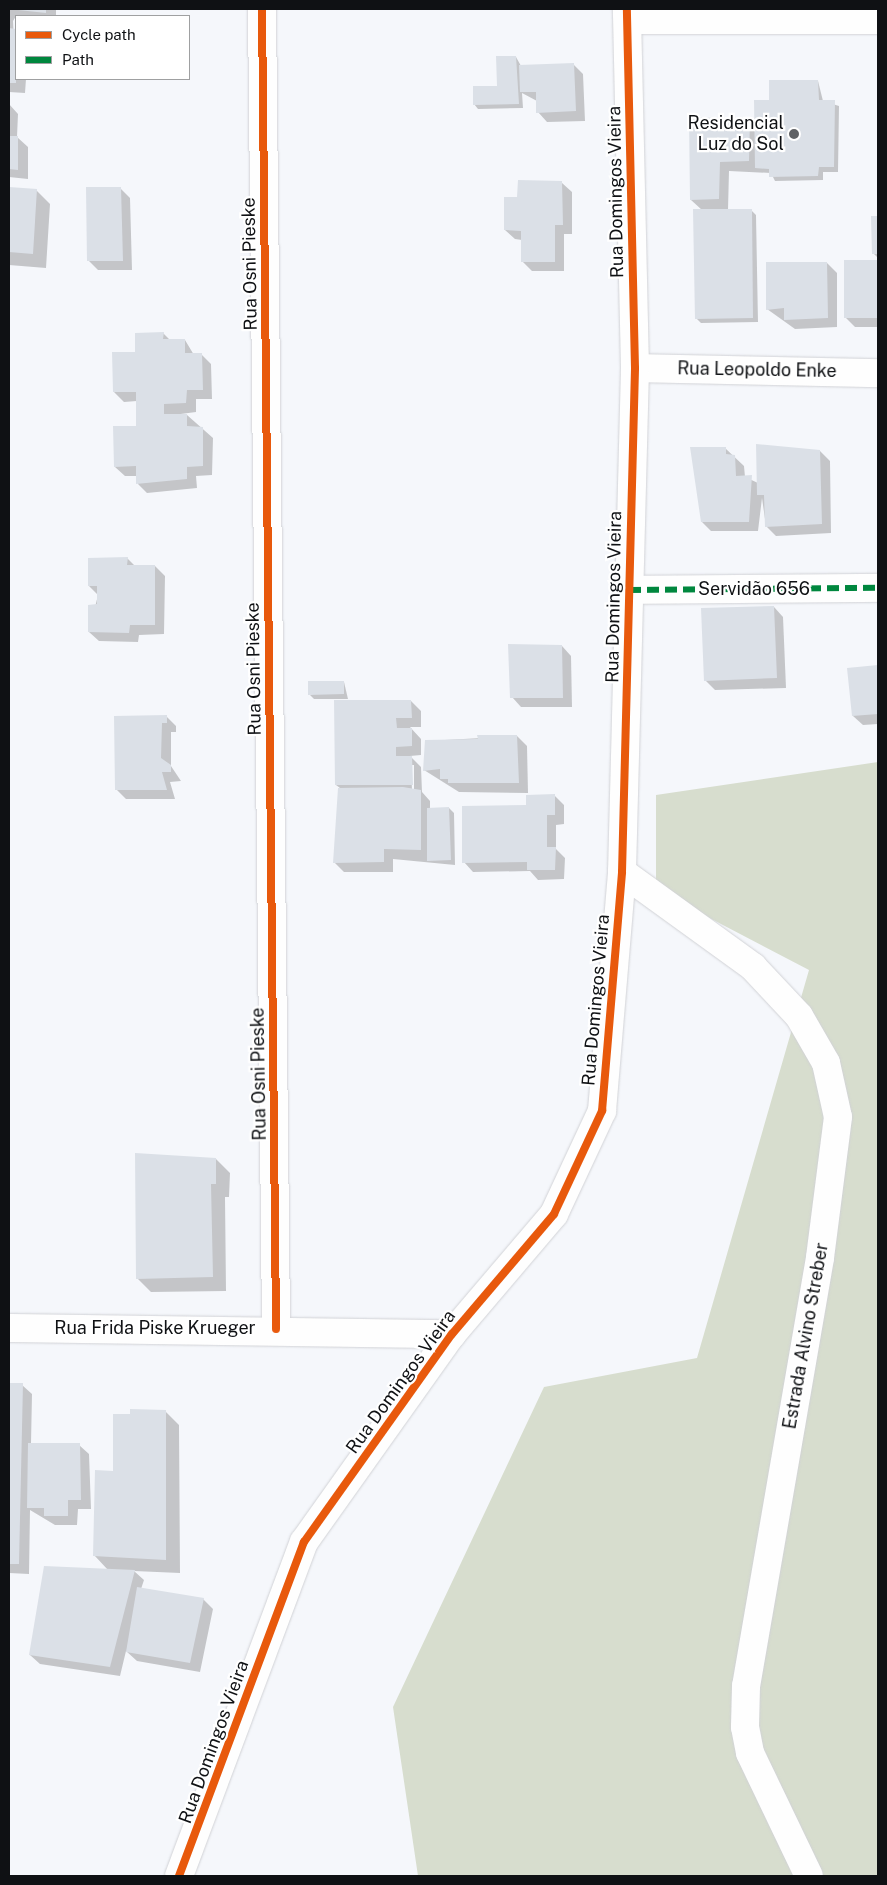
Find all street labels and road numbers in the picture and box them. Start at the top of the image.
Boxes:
street label: Rua Domingos Vieira [604,106,628,278]
street label: Rua Osni Pieske [238,197,262,331]
street label: Rua Leopoldo Enke [677,358,837,382]
street label: Rua Domingos Vieira [602,511,626,683]
street label: Servidão 656 [698,578,810,600]
street label: Rua Osni Pieske [242,602,266,736]
street label: Rua Domingos Vieira [578,913,614,1087]
street label: Rua Osni Pieske [247,1007,271,1141]
street label: Estrada Alvino Streber [779,1241,833,1431]
street label: Rua Domingos Vieira [342,1306,460,1458]
street label: Rua Frida Piske Krueger [54,1317,256,1339]
street label: Rua Domingos Vieira [174,1657,254,1827]

